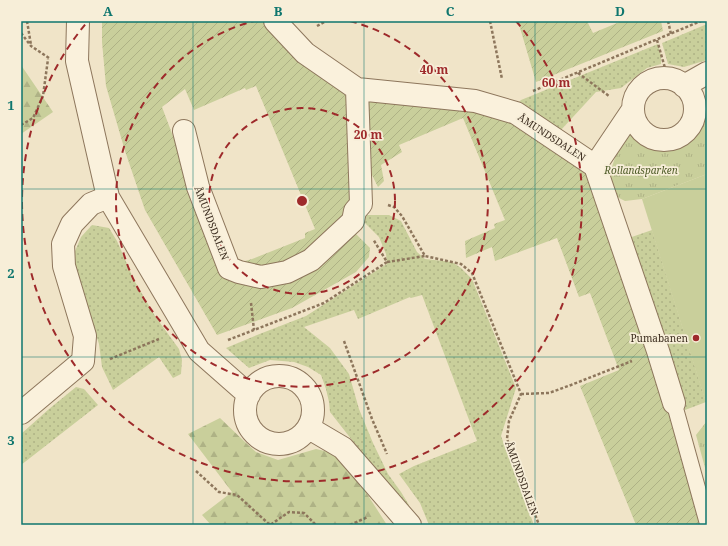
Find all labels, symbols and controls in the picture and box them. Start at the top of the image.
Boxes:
text: A [103,2,113,20]
text: B [274,2,283,20]
text: C [446,2,455,20]
text: D [615,2,625,20]
text: 40 m [420,61,448,78]
text: 60 m [542,74,570,91]
text: 1 [7,96,15,114]
street label: ÅMUNDSDALEN [515,110,589,164]
text: 20 m [354,126,382,143]
park label: Rollandsparken [603,163,678,177]
street label: ÅMUNDSDALEN [191,184,233,262]
centre of rings [295,194,309,208]
text: 2 [7,264,15,282]
place label: Pumabanen [631,331,689,345]
marker: Pumabanen [691,333,701,343]
text: 3 [7,431,15,449]
street label: ÅMUNDSDALEN [502,439,542,517]

